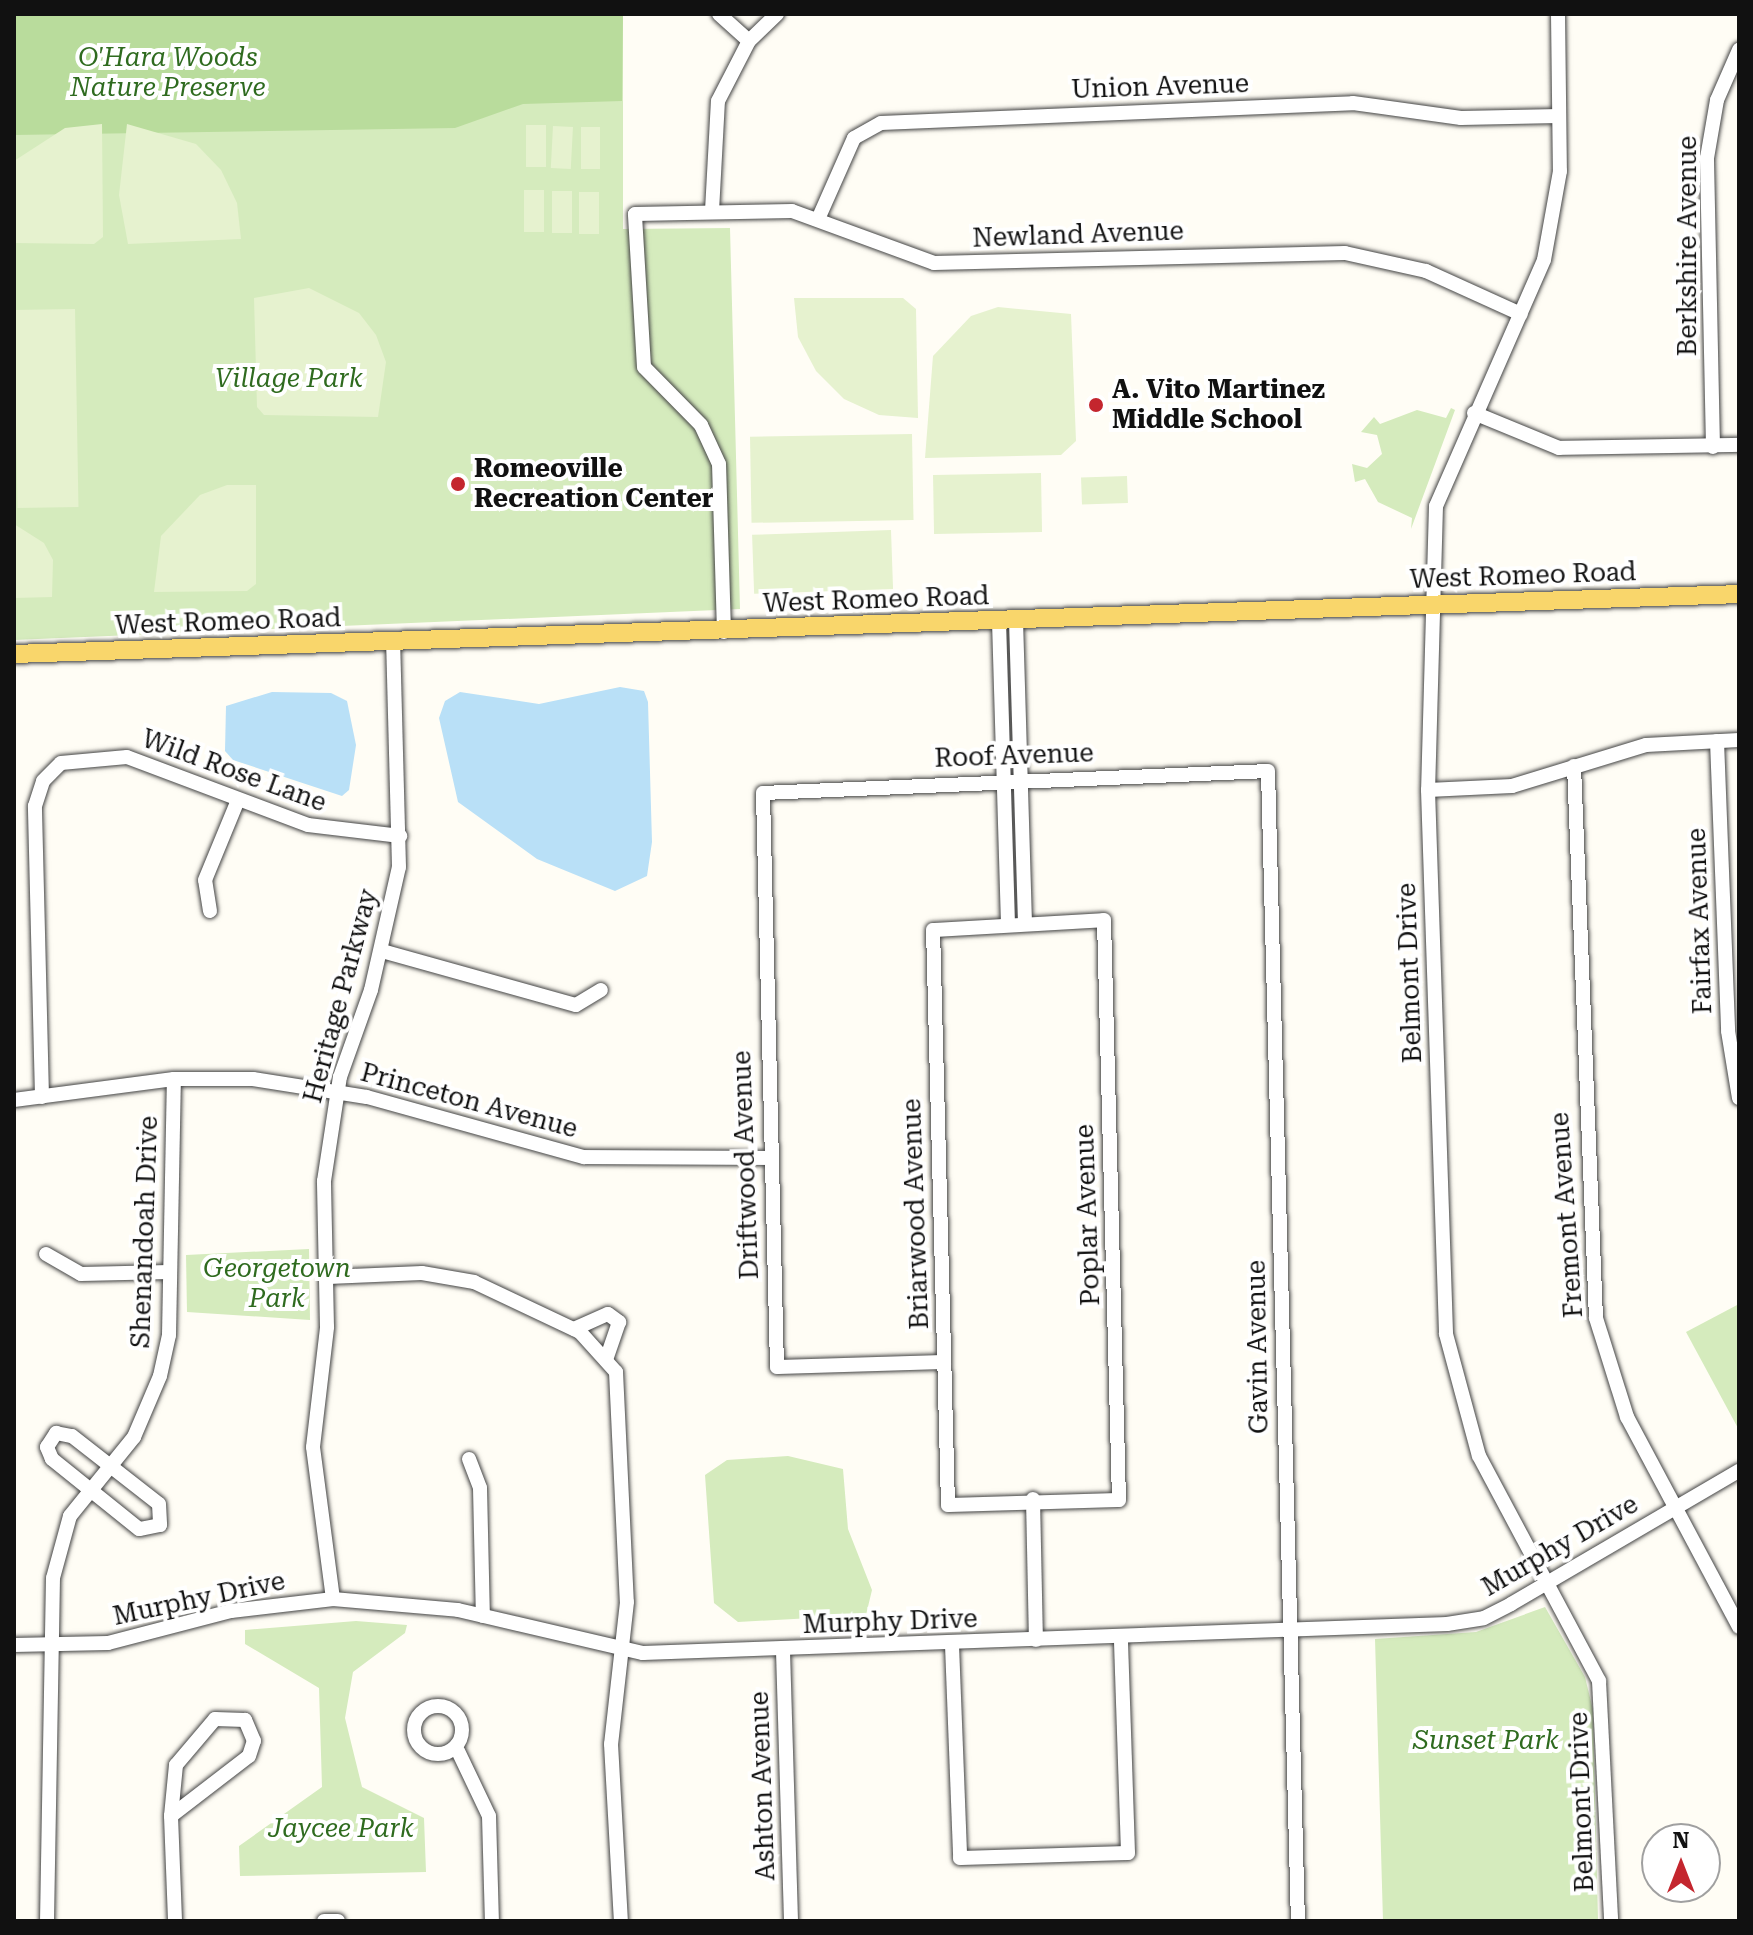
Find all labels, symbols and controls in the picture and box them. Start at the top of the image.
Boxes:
park label: O'Hara Woods Nature Preserve [70,42,266,104]
street label: Union Avenue [1071,68,1249,106]
street label: Berkshire Avenue [1672,136,1704,356]
street label: Newland Avenue [972,216,1184,254]
park label: Village Park [215,363,363,395]
place label: A. Vito Martinez Middle School [1112,374,1325,436]
marker: A. Vito Martinez Middle School [1087,396,1105,414]
place label: Romeoville Recreation Center [474,453,714,514]
marker: Romeoville Recreation Center [449,475,467,493]
street label: West Romeo Road [1409,556,1637,596]
street label: West Romeo Road [762,580,990,620]
street label: West Romeo Road [114,602,342,642]
street label: Wild Rose Lane [137,723,331,819]
street label: Roof Avenue [934,738,1094,774]
street label: Fairfax Avenue [1681,827,1719,1015]
street label: Belmont Drive [1391,882,1429,1064]
street label: Heritage Parkway [297,886,385,1106]
street label: Driftwood Avenue [726,1050,766,1280]
street label: Princeton Avenue [357,1057,581,1145]
street label: Briarwood Avenue [896,1098,936,1330]
street label: Fremont Avenue [1544,1111,1590,1319]
street label: Shenandoah Drive [125,1115,165,1349]
street label: Poplar Avenue [1069,1124,1107,1306]
park label: Georgetown Park [203,1253,351,1314]
street label: Gavin Avenue [1241,1260,1275,1434]
street label: Murphy Drive [1476,1489,1644,1603]
street label: Murphy Drive [110,1566,288,1632]
street label: Murphy Drive [802,1603,978,1641]
street label: Ashton Avenue [744,1691,782,1881]
street label: Belmont Drive [1563,1711,1601,1893]
park label: Sunset Park [1413,1725,1559,1757]
park label: Jaycee Park [268,1813,414,1845]
north arrow [1641,1823,1721,1903]
text: N [1673,1828,1689,1853]

